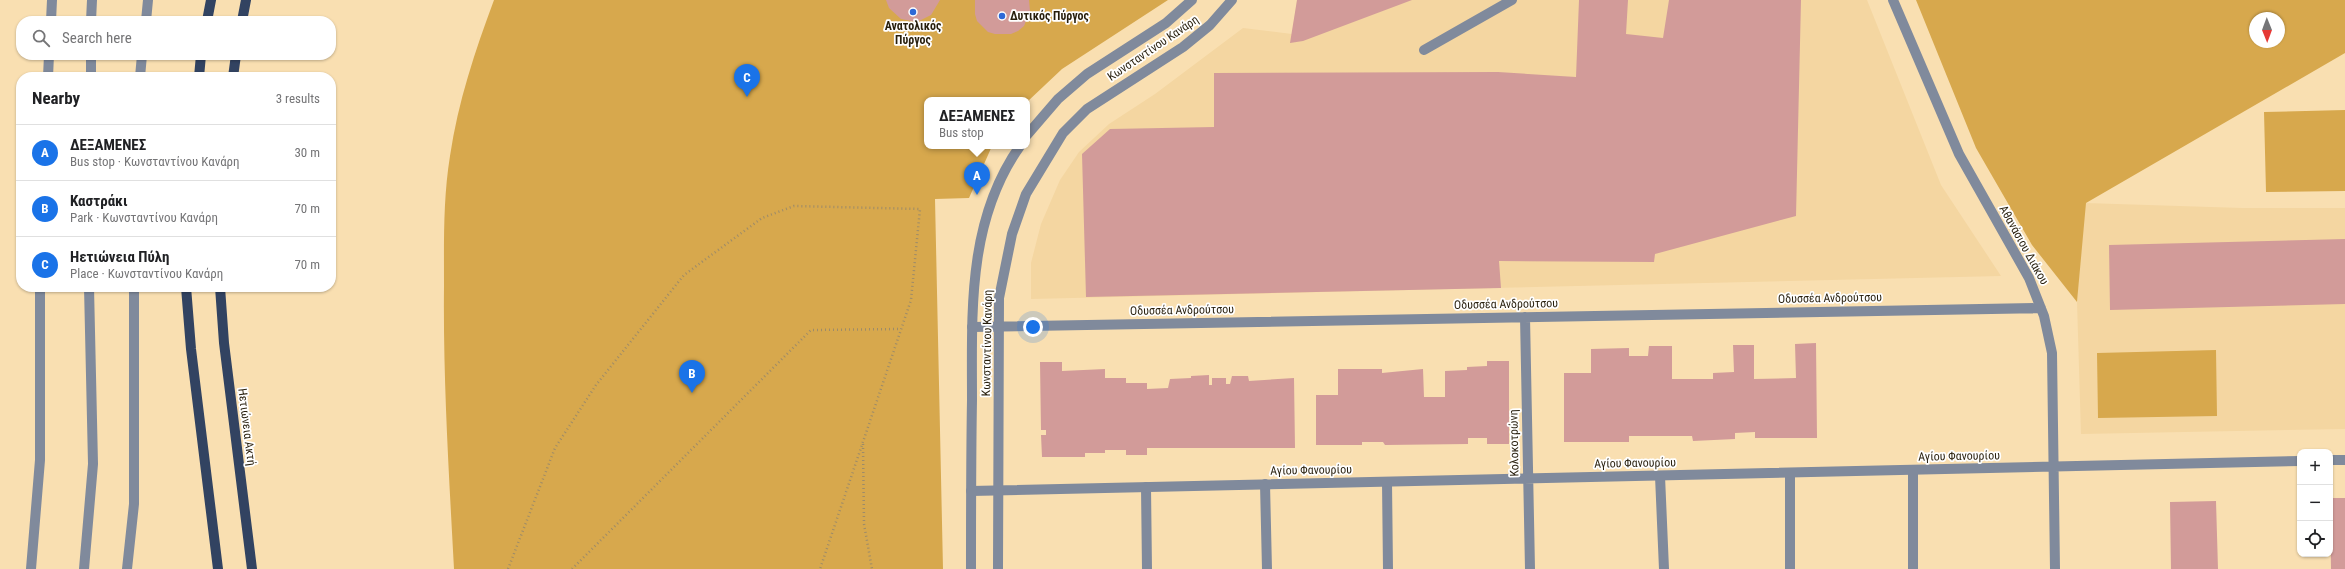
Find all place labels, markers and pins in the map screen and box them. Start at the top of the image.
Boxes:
marker: Ανατολικός Πύργος [908,7,918,17]
place label: Δυτικός Πύργος [1010,9,1089,23]
marker: Δυτικός Πύργος [997,11,1007,21]
place label: Ανατολικός Πύργος [885,19,942,47]
pin: C [734,64,760,97]
pin: A [964,162,990,195]
pin: B [679,360,705,393]

